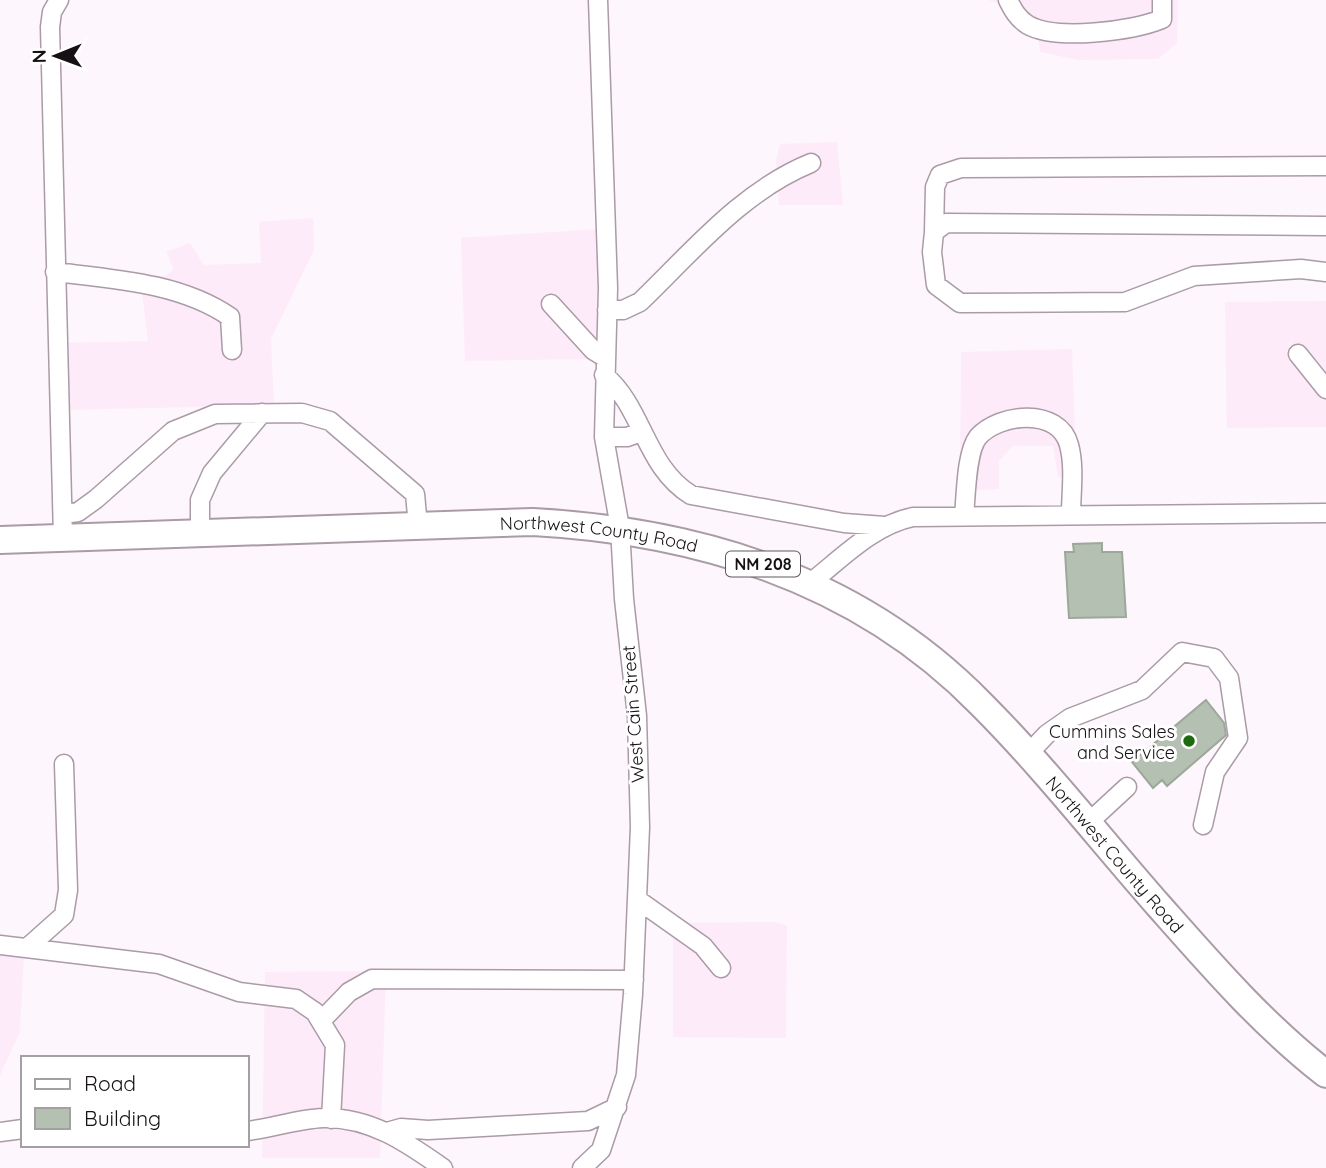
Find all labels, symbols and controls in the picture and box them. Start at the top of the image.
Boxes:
north arrow [21,21,91,91]
text: N [27,49,51,63]
street label: Northwest County Road [499,510,700,557]
road number: NM 208 [726,552,800,576]
street label: West Cain Street [617,644,649,784]
place label: Cummins Sales and Service [1049,720,1175,764]
marker: Cummins Sales and Service [1181,733,1197,749]
street label: Northwest County Road [1041,771,1189,938]
legend [21,1056,248,1147]
text: Road [84,1070,136,1096]
text: Building [84,1105,161,1131]

